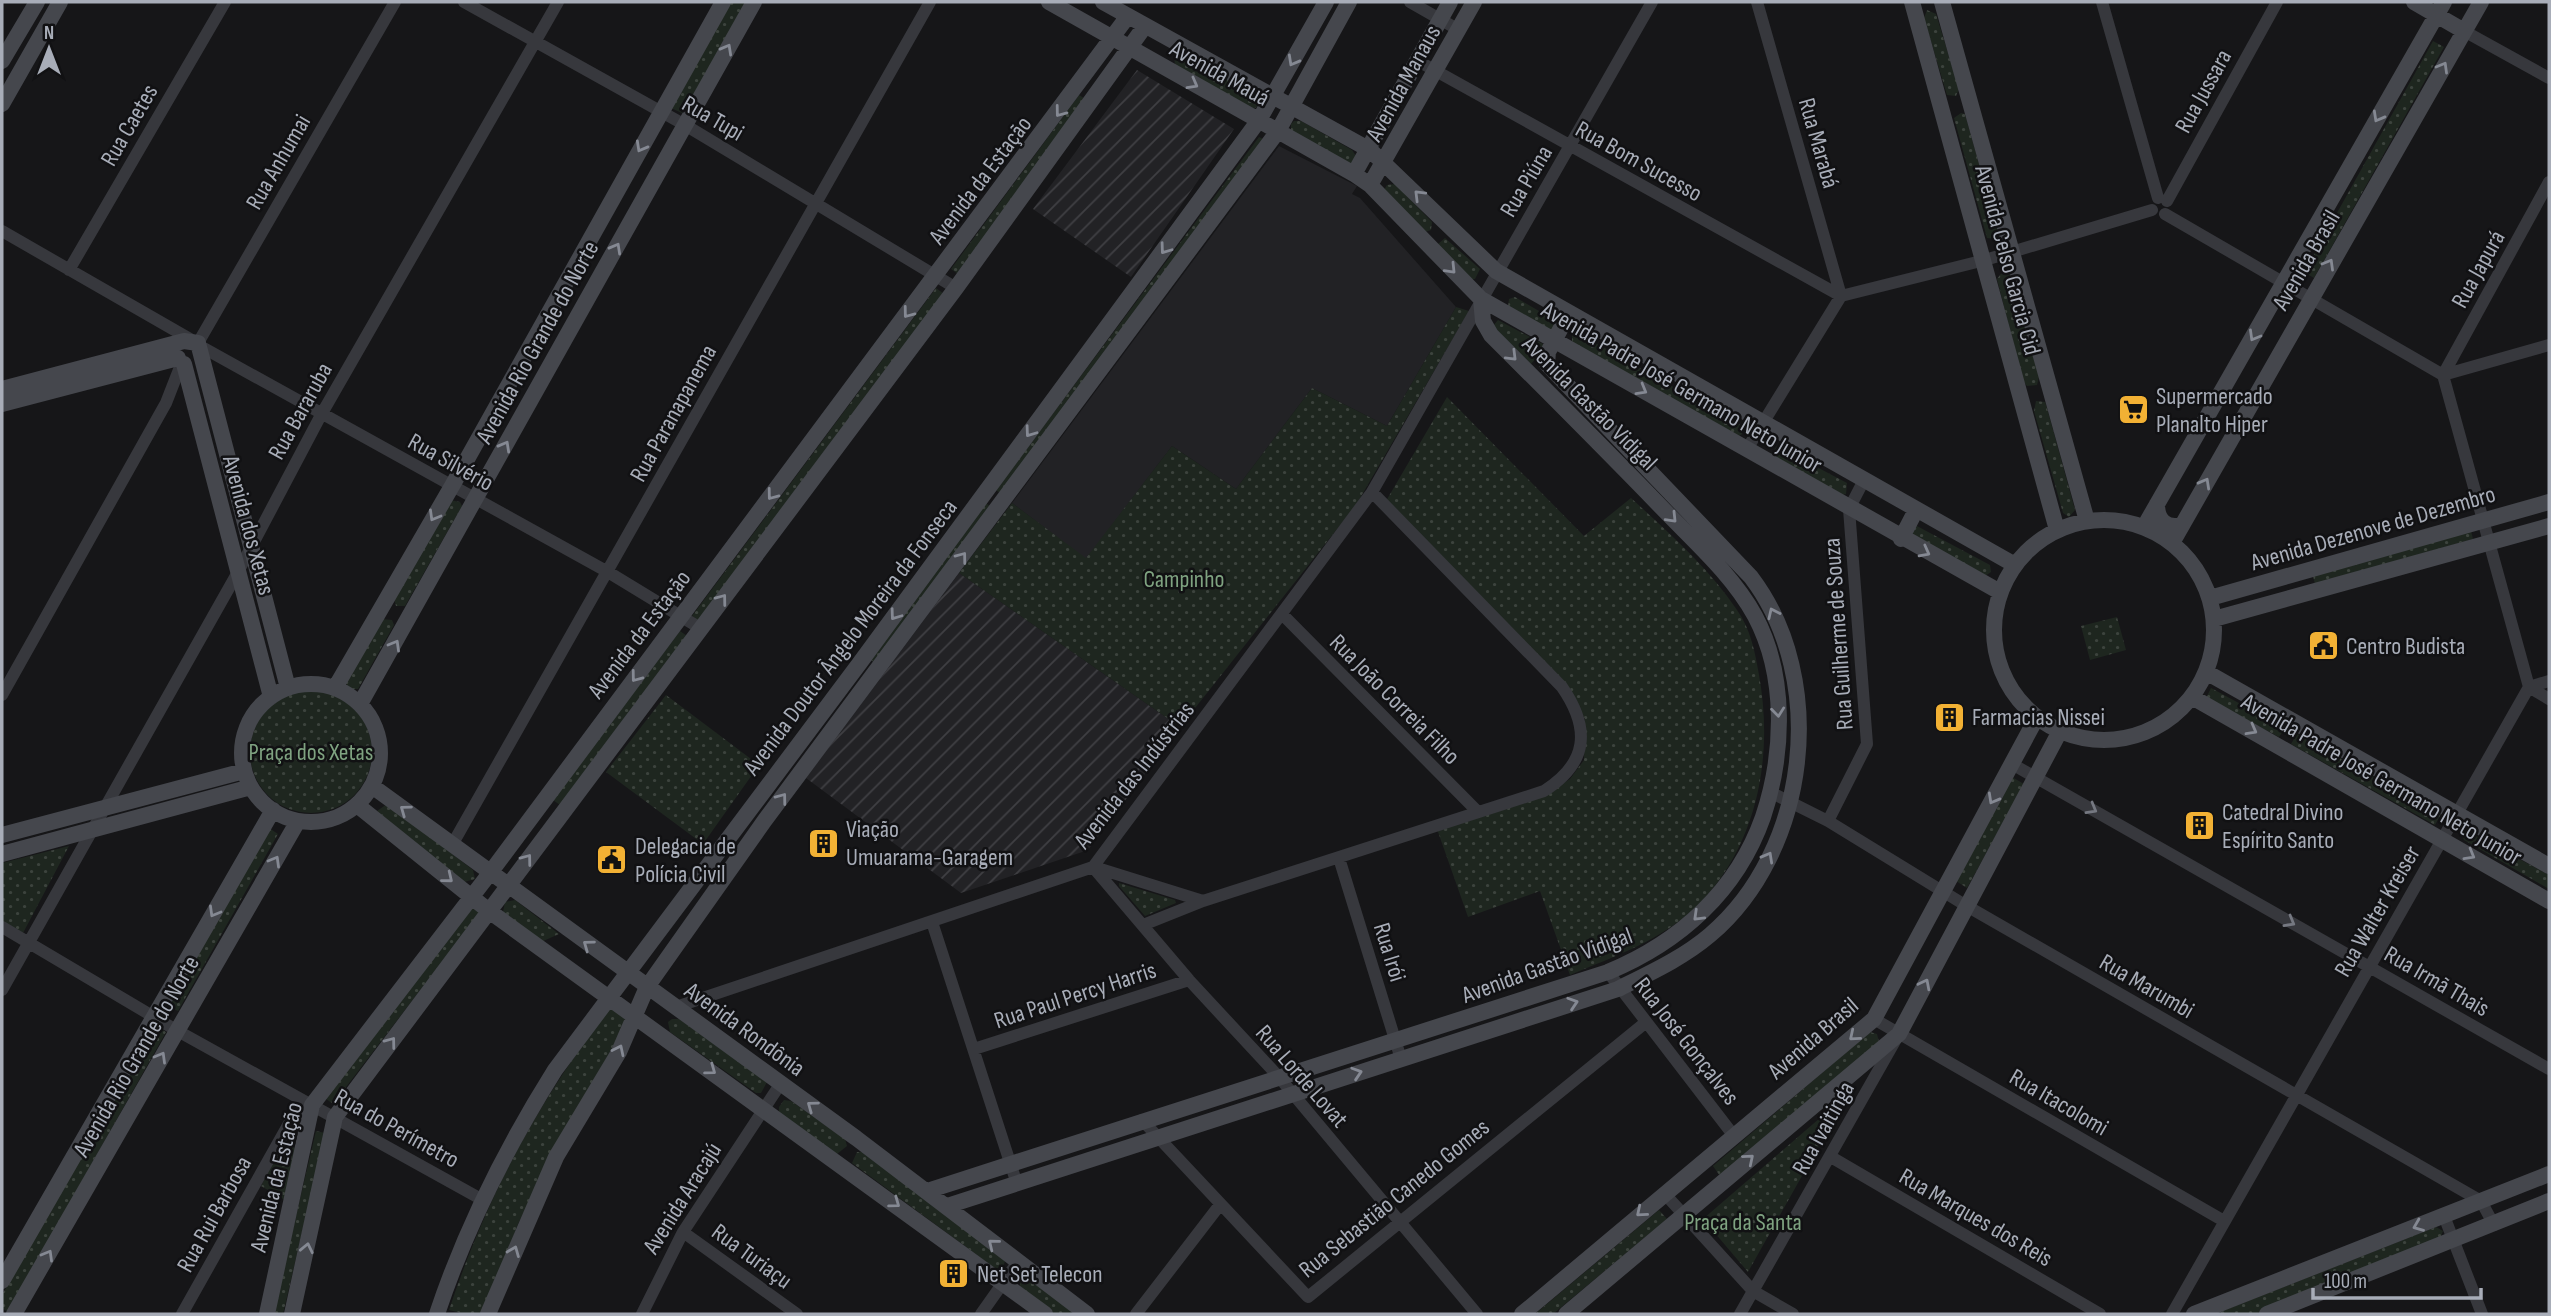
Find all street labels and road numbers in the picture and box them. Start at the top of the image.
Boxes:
street label: Avenida Manaus [1359,20,1447,147]
street label: Avenida Mauá [1164,34,1275,113]
street label: Rua Jussara [2169,44,2238,138]
street label: Rua Caetes [94,79,164,171]
street label: Rua Tupi [677,89,749,148]
street label: Rua Marabá [1792,95,1845,192]
street label: Rua Anhumai [240,110,317,215]
street label: Avenida da Estação [922,110,1038,251]
street label: Rua Bom Sucesso [1570,115,1707,208]
street label: Rua Piúna [1494,140,1559,222]
street label: Avenida Celso Garcia Cid [1968,161,2047,358]
street label: Avenida Brasil [2266,205,2347,316]
street label: Rua Japurá [2445,225,2511,313]
street label: Avenida Rio Grande do Norte [469,236,605,450]
street label: Avenida Padre José Germano Neto Junior [1535,295,1827,480]
street label: Avenida Gastão Vidigal [1515,329,1663,477]
street label: Rua Paranapanema [624,340,723,487]
street label: Rua Bararuba [262,358,339,465]
street label: Rua Silvério [403,427,499,498]
street label: Avenida dos Xetas [216,451,281,598]
street label: Avenida Dezenove de Dezembro [2246,480,2499,578]
street label: Avenida Doutor Ângelo Moreira da Fonseca [737,494,964,782]
street label: Rua Guilherme de Souza [1817,537,1860,731]
street label: Avenida da Estação [581,564,697,705]
street label: Rua João Correia Filho [1323,628,1466,771]
street label: Avenida Padre José Germano Neto Junior [2235,687,2527,872]
street label: Avenida das Indústrias [1067,696,1201,855]
street label: Rua Walter Kreiser [2328,840,2427,982]
street label: Rua Irói [1367,919,1412,985]
street label: Avenida Gastão Vidigal [1457,921,1636,1010]
street label: Rua Irmã Thais [2379,940,2494,1023]
street label: Rua Marumbi [2094,948,2199,1025]
street label: Avenida Rio Grande do Norte [67,951,206,1163]
street label: Rua Paul Percy Harris [990,956,1160,1035]
street label: Rua José Gonçalves [1628,972,1745,1111]
street label: Avenida Rondônia [678,975,810,1083]
street label: Avenida Brasil [1761,991,1865,1086]
street label: Rua Lorde Lovat [1249,1019,1354,1134]
street label: Rua Itacolomi [2004,1063,2113,1142]
street label: Rua Ivaitinga [1786,1077,1861,1180]
street label: Rua do Perímetro [329,1082,464,1175]
street label: Avenida da Estação [244,1099,309,1256]
street label: Rua Sebastião Canedo Gomes [1293,1113,1495,1284]
street label: Avenida Aracajú [636,1137,728,1260]
street label: Rua Rui Barbosa [171,1151,258,1277]
street label: Rua Marques dos Reis [1894,1162,2058,1273]
street label: Rua Turiaçu [706,1218,798,1295]

